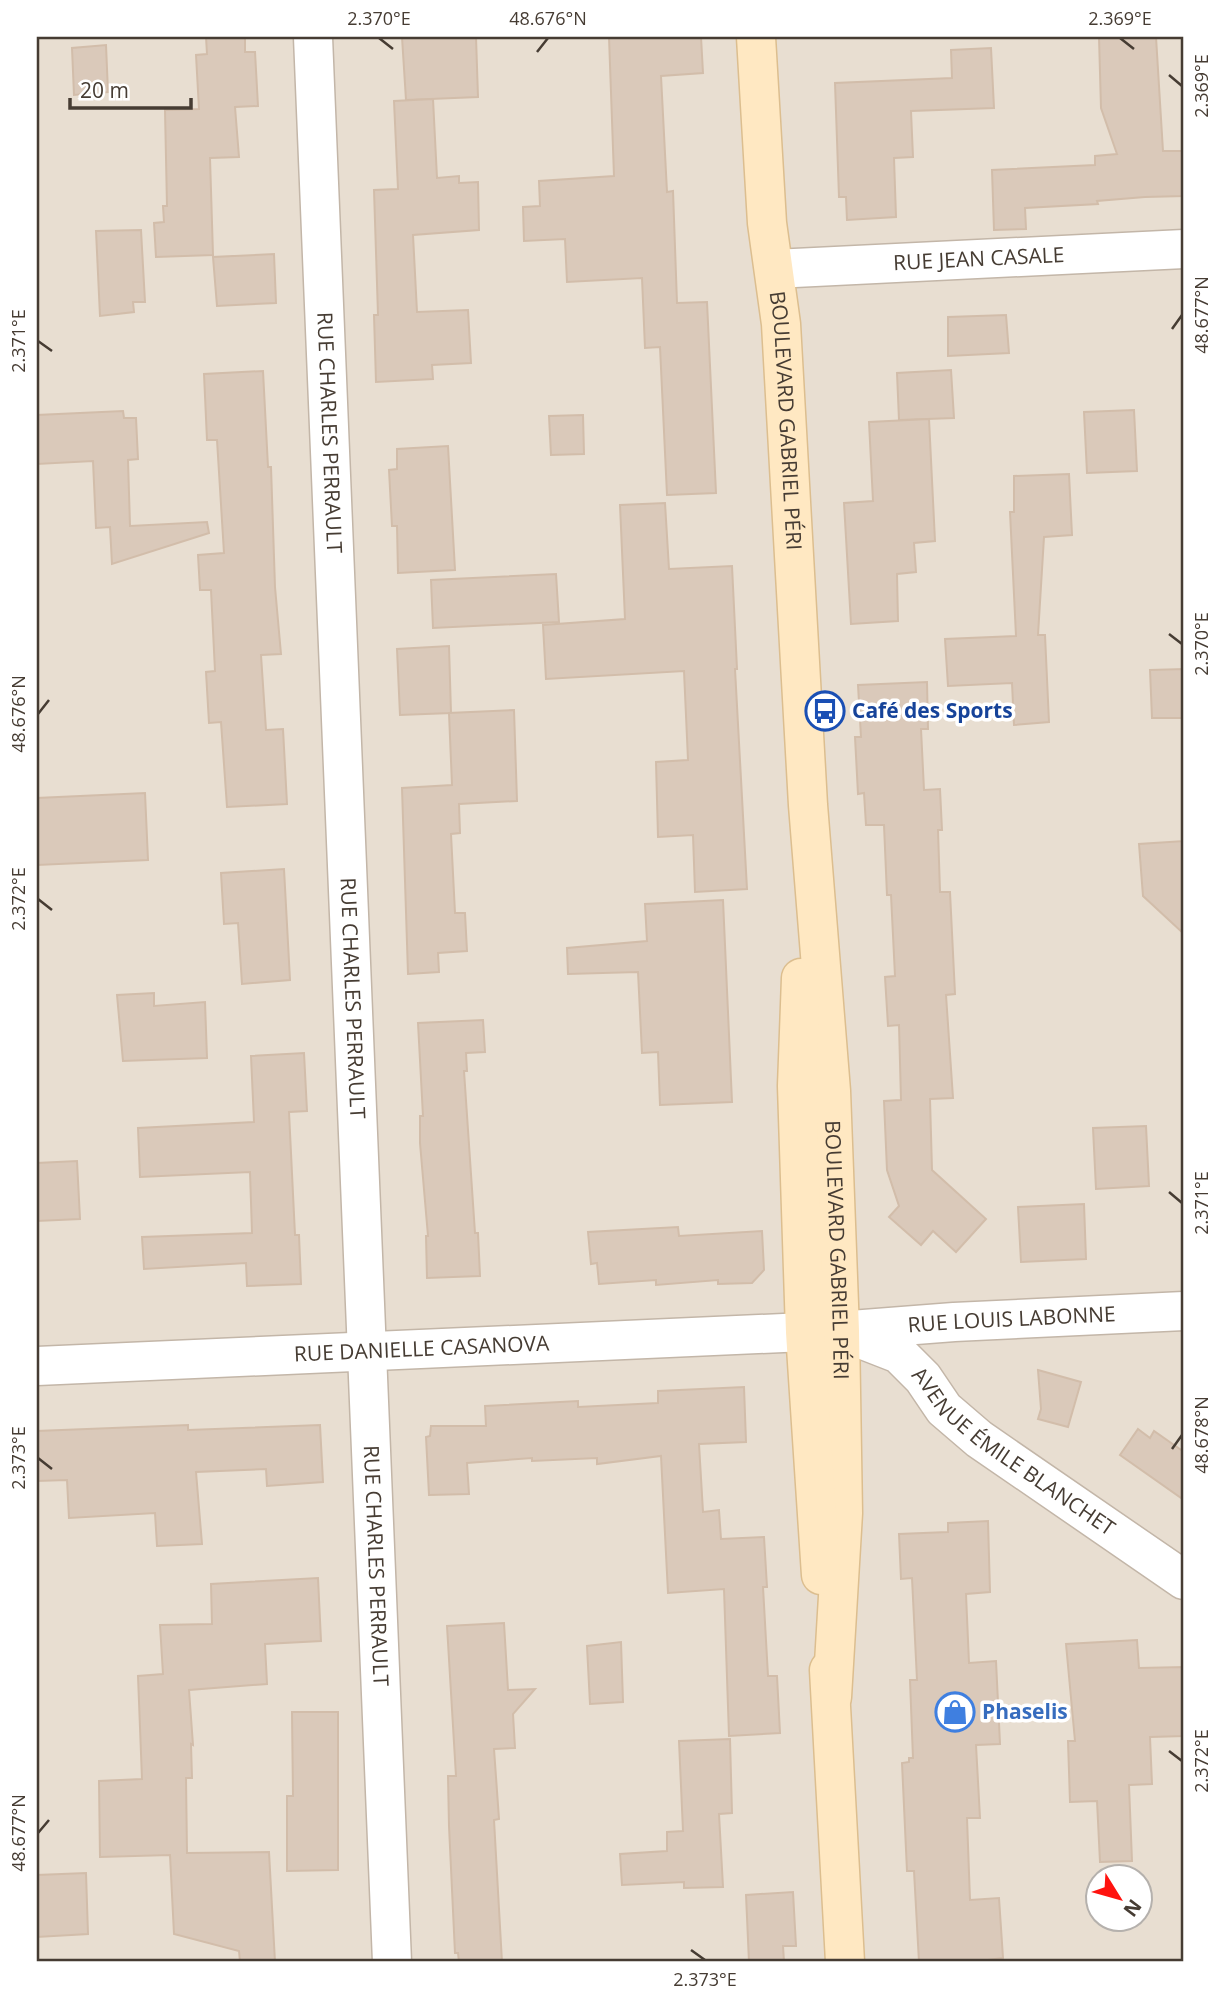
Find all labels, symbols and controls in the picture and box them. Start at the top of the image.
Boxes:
text: 2.370°E [347,6,411,30]
text: 48.676°N [509,6,587,30]
text: 2.369°E [1088,6,1152,30]
text: 2.369°E [1189,54,1213,118]
scale bar [70,66,191,110]
text: 20 m [80,76,129,104]
street label: RUE JEAN CASALE [893,240,1065,276]
text: 48.677°N [1189,276,1213,354]
street label: BOULEVARD GABRIEL PÉRI [764,289,809,551]
text: 2.371°E [6,309,30,373]
street label: RUE CHARLES PERRAULT [311,311,349,554]
text: 2.370°E [1189,612,1213,676]
text: 48.676°N [6,675,30,753]
bus stop icon: Café des Sports [804,690,846,732]
place label: Café des Sports [852,696,1013,724]
text: 2.372°E [6,867,30,931]
street label: RUE CHARLES PERRAULT [335,877,372,1120]
street label: BOULEVARD GABRIEL PÉRI [819,1120,856,1380]
text: 2.371°E [1189,1171,1213,1235]
street label: RUE LOUIS LABONNE [906,1299,1116,1339]
street label: RUE DANIELLE CASANOVA [293,1328,551,1368]
street label: AVENUE ÉMILE BLANCHET [907,1360,1121,1542]
text: 48.678°N [1189,1396,1213,1474]
text: 2.373°E [6,1426,30,1490]
street label: RUE CHARLES PERRAULT [358,1444,396,1687]
shop icon: Phaselis [934,1691,976,1733]
place label: Phaselis [982,1697,1068,1725]
text: 2.372°E [1189,1729,1213,1793]
text: 48.677°N [6,1794,30,1872]
north arrow [1084,1862,1154,1932]
text: N [1118,1894,1148,1922]
text: 2.373°E [673,1967,737,1991]

